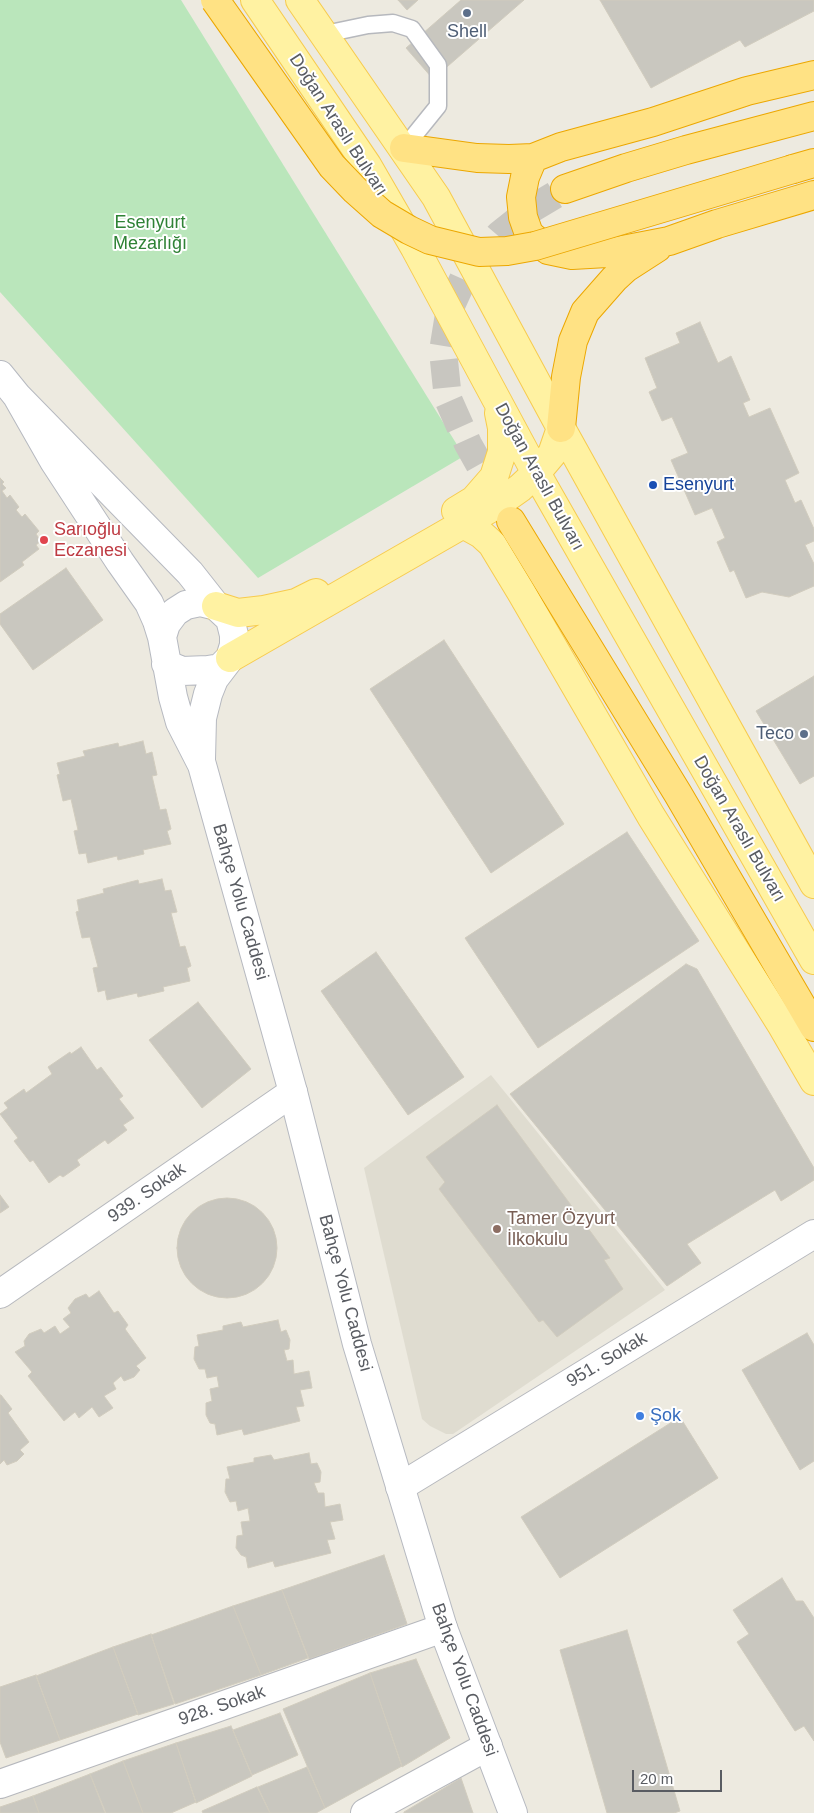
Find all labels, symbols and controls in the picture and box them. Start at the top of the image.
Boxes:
marker: Shell [461,7,473,19]
place label: Shell [447,21,487,43]
street label: Doğan Araslı Bulvarı [284,50,392,200]
park label: Esenyurt Mezarlığı [113,212,187,254]
street label: Doğan Araslı Bulvarı [490,400,588,554]
place label: Esenyurt [663,474,734,496]
marker: Esenyurt [647,479,659,491]
place label: Sarıoğlu Eczanesi [54,519,127,562]
marker: Sarıoğlu Eczanesi [38,534,50,546]
place label: Teco [756,723,794,745]
marker: Teco [798,728,810,740]
street label: Doğan Araslı Bulvarı [688,752,790,906]
street label: Bahçe Yolu Caddesi [207,821,273,983]
street label: 939. Sokak [104,1158,190,1228]
place label: Tamer Özyurt İlkokulu [507,1208,615,1250]
street label: Bahçe Yolu Caddesi [314,1212,376,1374]
marker: Tamer Özyurt İlkokulu [491,1223,503,1235]
street label: 951. Sokak [563,1328,651,1392]
place label: Şok [650,1405,681,1427]
marker: Şok [634,1410,646,1422]
street label: Bahçe Yolu Caddesi [426,1600,502,1760]
street label: 928. Sokak [176,1681,268,1731]
scale bar [634,1760,724,1792]
text: 20 m [640,1770,673,1787]

